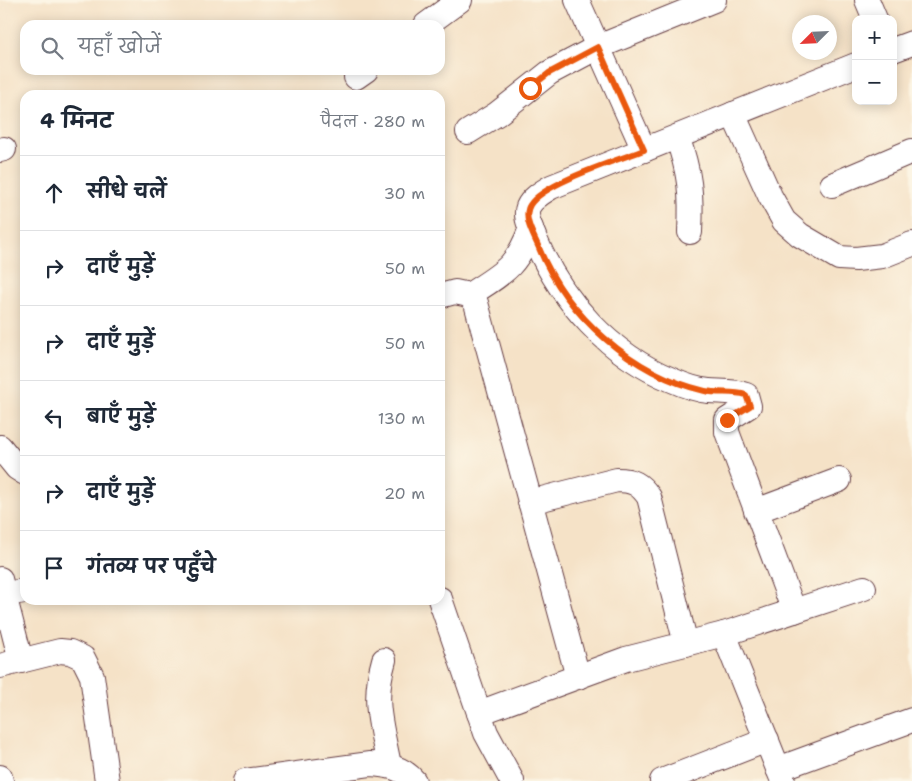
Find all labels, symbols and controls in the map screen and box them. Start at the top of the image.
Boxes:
north arrow [792,15,837,60]
map controls [852,15,897,105]
button: + [852,15,897,60]
search box [20,20,445,75]
icon: search [38,34,66,62]
text: यहाँ खोजें [78,34,161,59]
button: − [852,60,897,105]
route start [519,77,542,100]
text: 4 मिनट [40,107,113,135]
text: पैदल · 280 m [321,111,425,132]
icon: ahead [40,179,68,207]
text: सीधे चलें [87,179,166,204]
text: 30 m [384,183,425,204]
icon: right [40,254,68,282]
text: दाएँ मुड़ें [87,254,155,279]
text: 50 m [385,258,425,279]
icon: right [40,329,68,357]
text: दाएँ मुड़ें [87,329,155,354]
text: 50 m [385,333,425,354]
icon: left [40,404,68,432]
text: बाएँ मुड़ें [87,404,155,429]
text: 130 m [378,408,425,429]
route end [716,409,739,432]
icon: right [40,479,68,507]
text: दाएँ मुड़ें [87,479,155,504]
text: 20 m [384,483,425,504]
icon: arrive [40,554,68,582]
text: गंतव्य पर पहुँचे [87,554,216,579]

